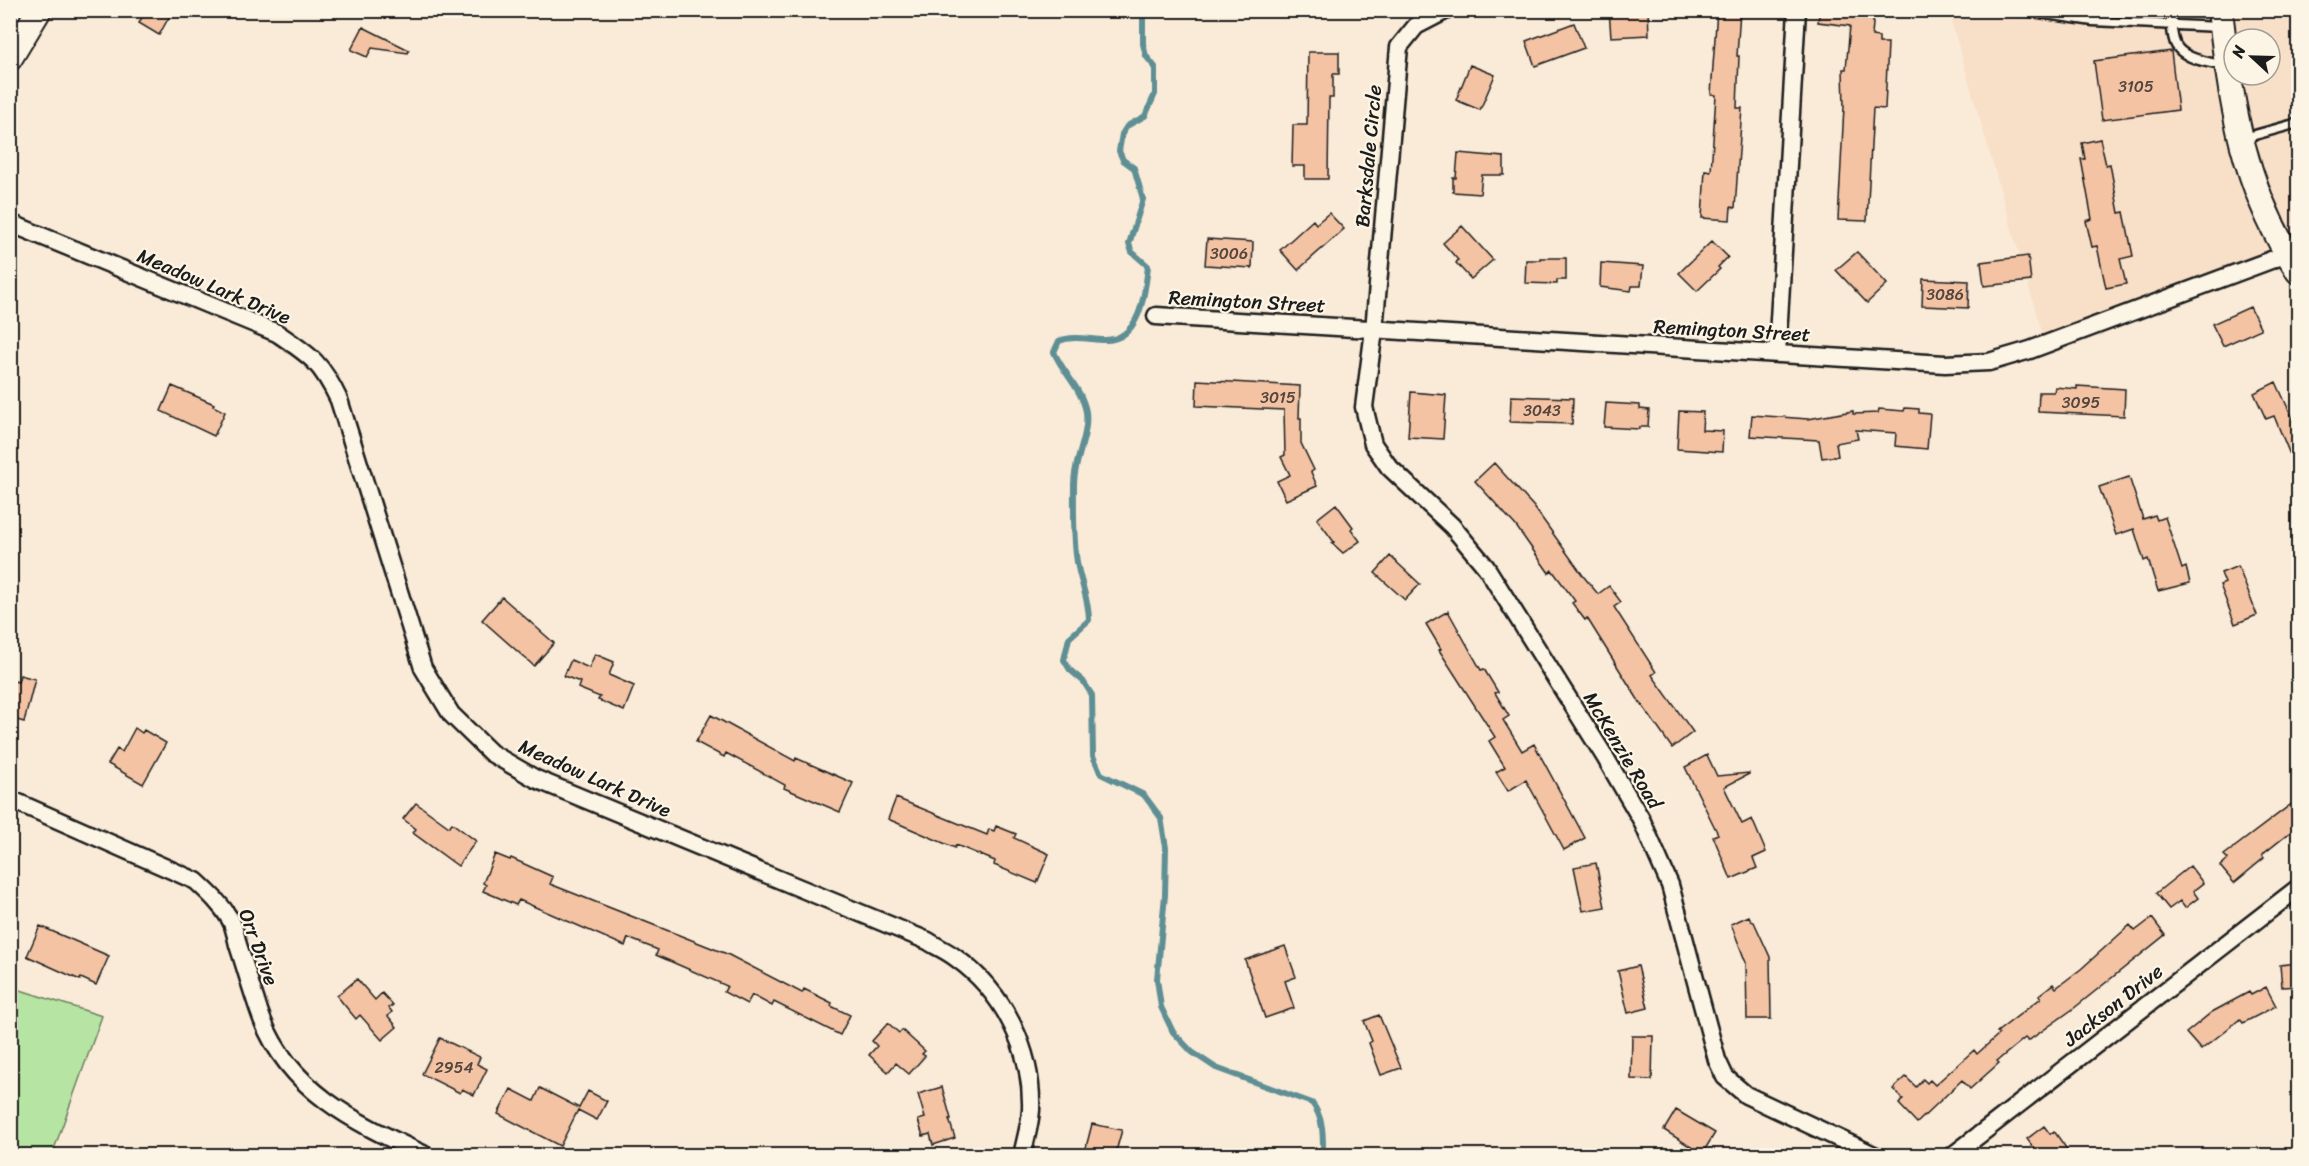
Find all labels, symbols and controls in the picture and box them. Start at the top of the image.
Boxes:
north arrow [2222,27,2282,87]
text: N [2223,40,2254,63]
house number: 3105 [2118,72,2154,101]
street label: Barksdale Circle [1345,83,1392,229]
street label: Meadow Lark Drive [131,238,296,335]
house number: 3006 [1210,239,1248,268]
street label: Remington Street [1168,280,1327,323]
house number: 3086 [1926,280,1964,309]
street label: Remington Street [1653,309,1812,352]
house number: 3015 [1260,383,1296,412]
house number: 3095 [2062,388,2100,417]
house number: 3043 [1523,396,1561,425]
street label: McKenzie Road [1574,685,1672,817]
street label: Meadow Lark Drive [513,729,677,828]
street label: Orr Drive [228,904,289,991]
street label: Jackson Drive [2055,955,2171,1057]
house number: 2954 [435,1053,473,1082]

